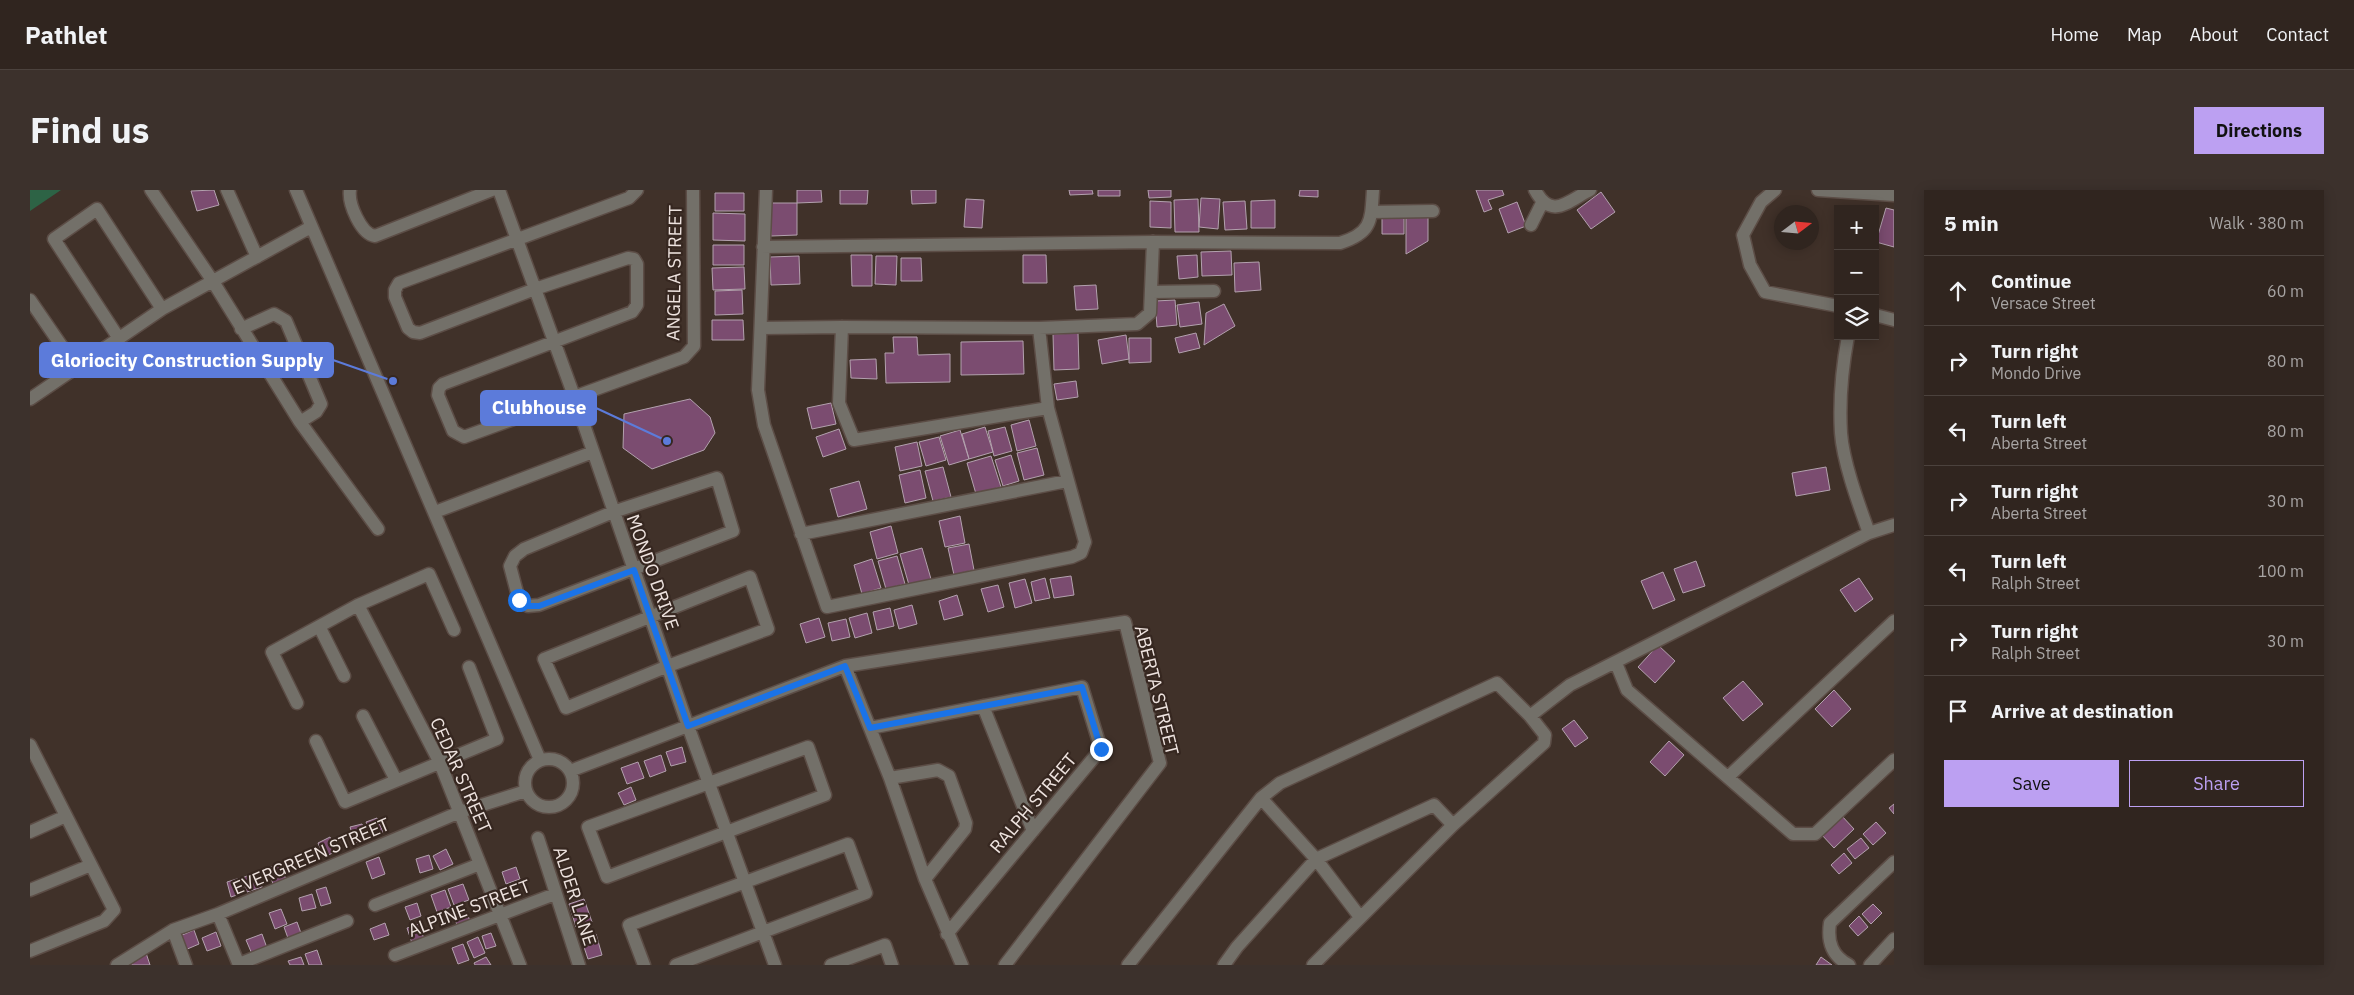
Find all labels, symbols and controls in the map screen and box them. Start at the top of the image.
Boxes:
text: Pathlet [25,19,107,51]
text: Home [2051,23,2099,46]
text: Map [2127,23,2162,46]
text: About [2190,23,2238,46]
text: Contact [2266,23,2329,46]
text: Find us [30,107,149,153]
button: Directions [2194,107,2324,154]
street label: ANGELA STREET [661,205,687,341]
north arrow [1774,205,1819,250]
map controls [1834,205,1879,340]
button: + [1834,205,1879,250]
text: 5 min [1944,209,1999,237]
text: Walk · 380 m [2209,213,2304,233]
button: − [1834,250,1879,295]
text: Continue [1991,269,2071,293]
icon: ahead [1944,277,1972,305]
text: 60 m [2267,281,2304,301]
text: Versace Street [1991,293,2096,313]
button: layers [1834,295,1879,340]
text: Turn right [1991,339,2078,363]
callout: Gloriocity Construction Supply [40,343,333,377]
icon: right [1944,347,1972,375]
text: Gloriocity Construction Supply [51,348,324,372]
text: 80 m [2267,351,2304,371]
text: Mondo Drive [1991,363,2081,383]
callout: Clubhouse [481,391,596,425]
text: Clubhouse [492,395,586,419]
text: Turn left [1991,409,2067,433]
icon: left [1944,417,1972,445]
text: 80 m [2267,421,2304,441]
text: Aberta Street [1991,433,2087,453]
text: Turn right [1991,479,2078,503]
icon: right [1944,487,1972,515]
text: 30 m [2267,491,2304,511]
text: Aberta Street [1991,503,2087,523]
street label: MONDO DRIVE [621,511,685,633]
text: Turn left [1991,549,2067,573]
icon: left [1944,557,1972,585]
text: 100 m [2257,561,2304,581]
text: Ralph Street [1991,573,2080,593]
route start [508,589,531,612]
text: Turn right [1991,619,2078,643]
street label: ABERTA STREET [1130,623,1184,757]
icon: right [1944,627,1972,655]
text: 30 m [2267,631,2304,651]
text: Ralph Street [1991,643,2080,663]
icon: arrive [1944,697,1972,725]
text: Arrive at destination [1991,699,2174,723]
street label: CEDAR STREET [425,714,497,836]
route end [1090,738,1113,761]
street label: RALPH STREET [985,748,1081,858]
button: Save [1944,760,2119,807]
button: Share [2129,760,2304,807]
street label: EVERGREEN STREET [229,813,393,899]
street label: ALDER LANE [548,843,602,949]
street label: ALPINE STREET [404,874,534,942]

